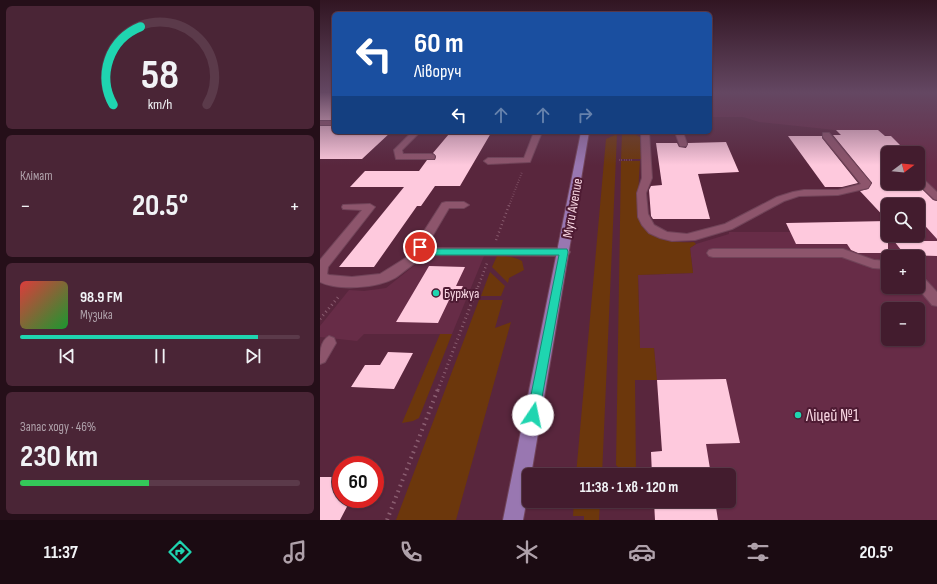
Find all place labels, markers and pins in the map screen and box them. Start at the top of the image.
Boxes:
pin [403,230,437,264]
place label: Буржуа [444,285,479,302]
marker: Буржуа [431,288,441,298]
place label: Ліцей №1 [805,406,859,426]
marker: Ліцей №1 [793,410,803,420]

